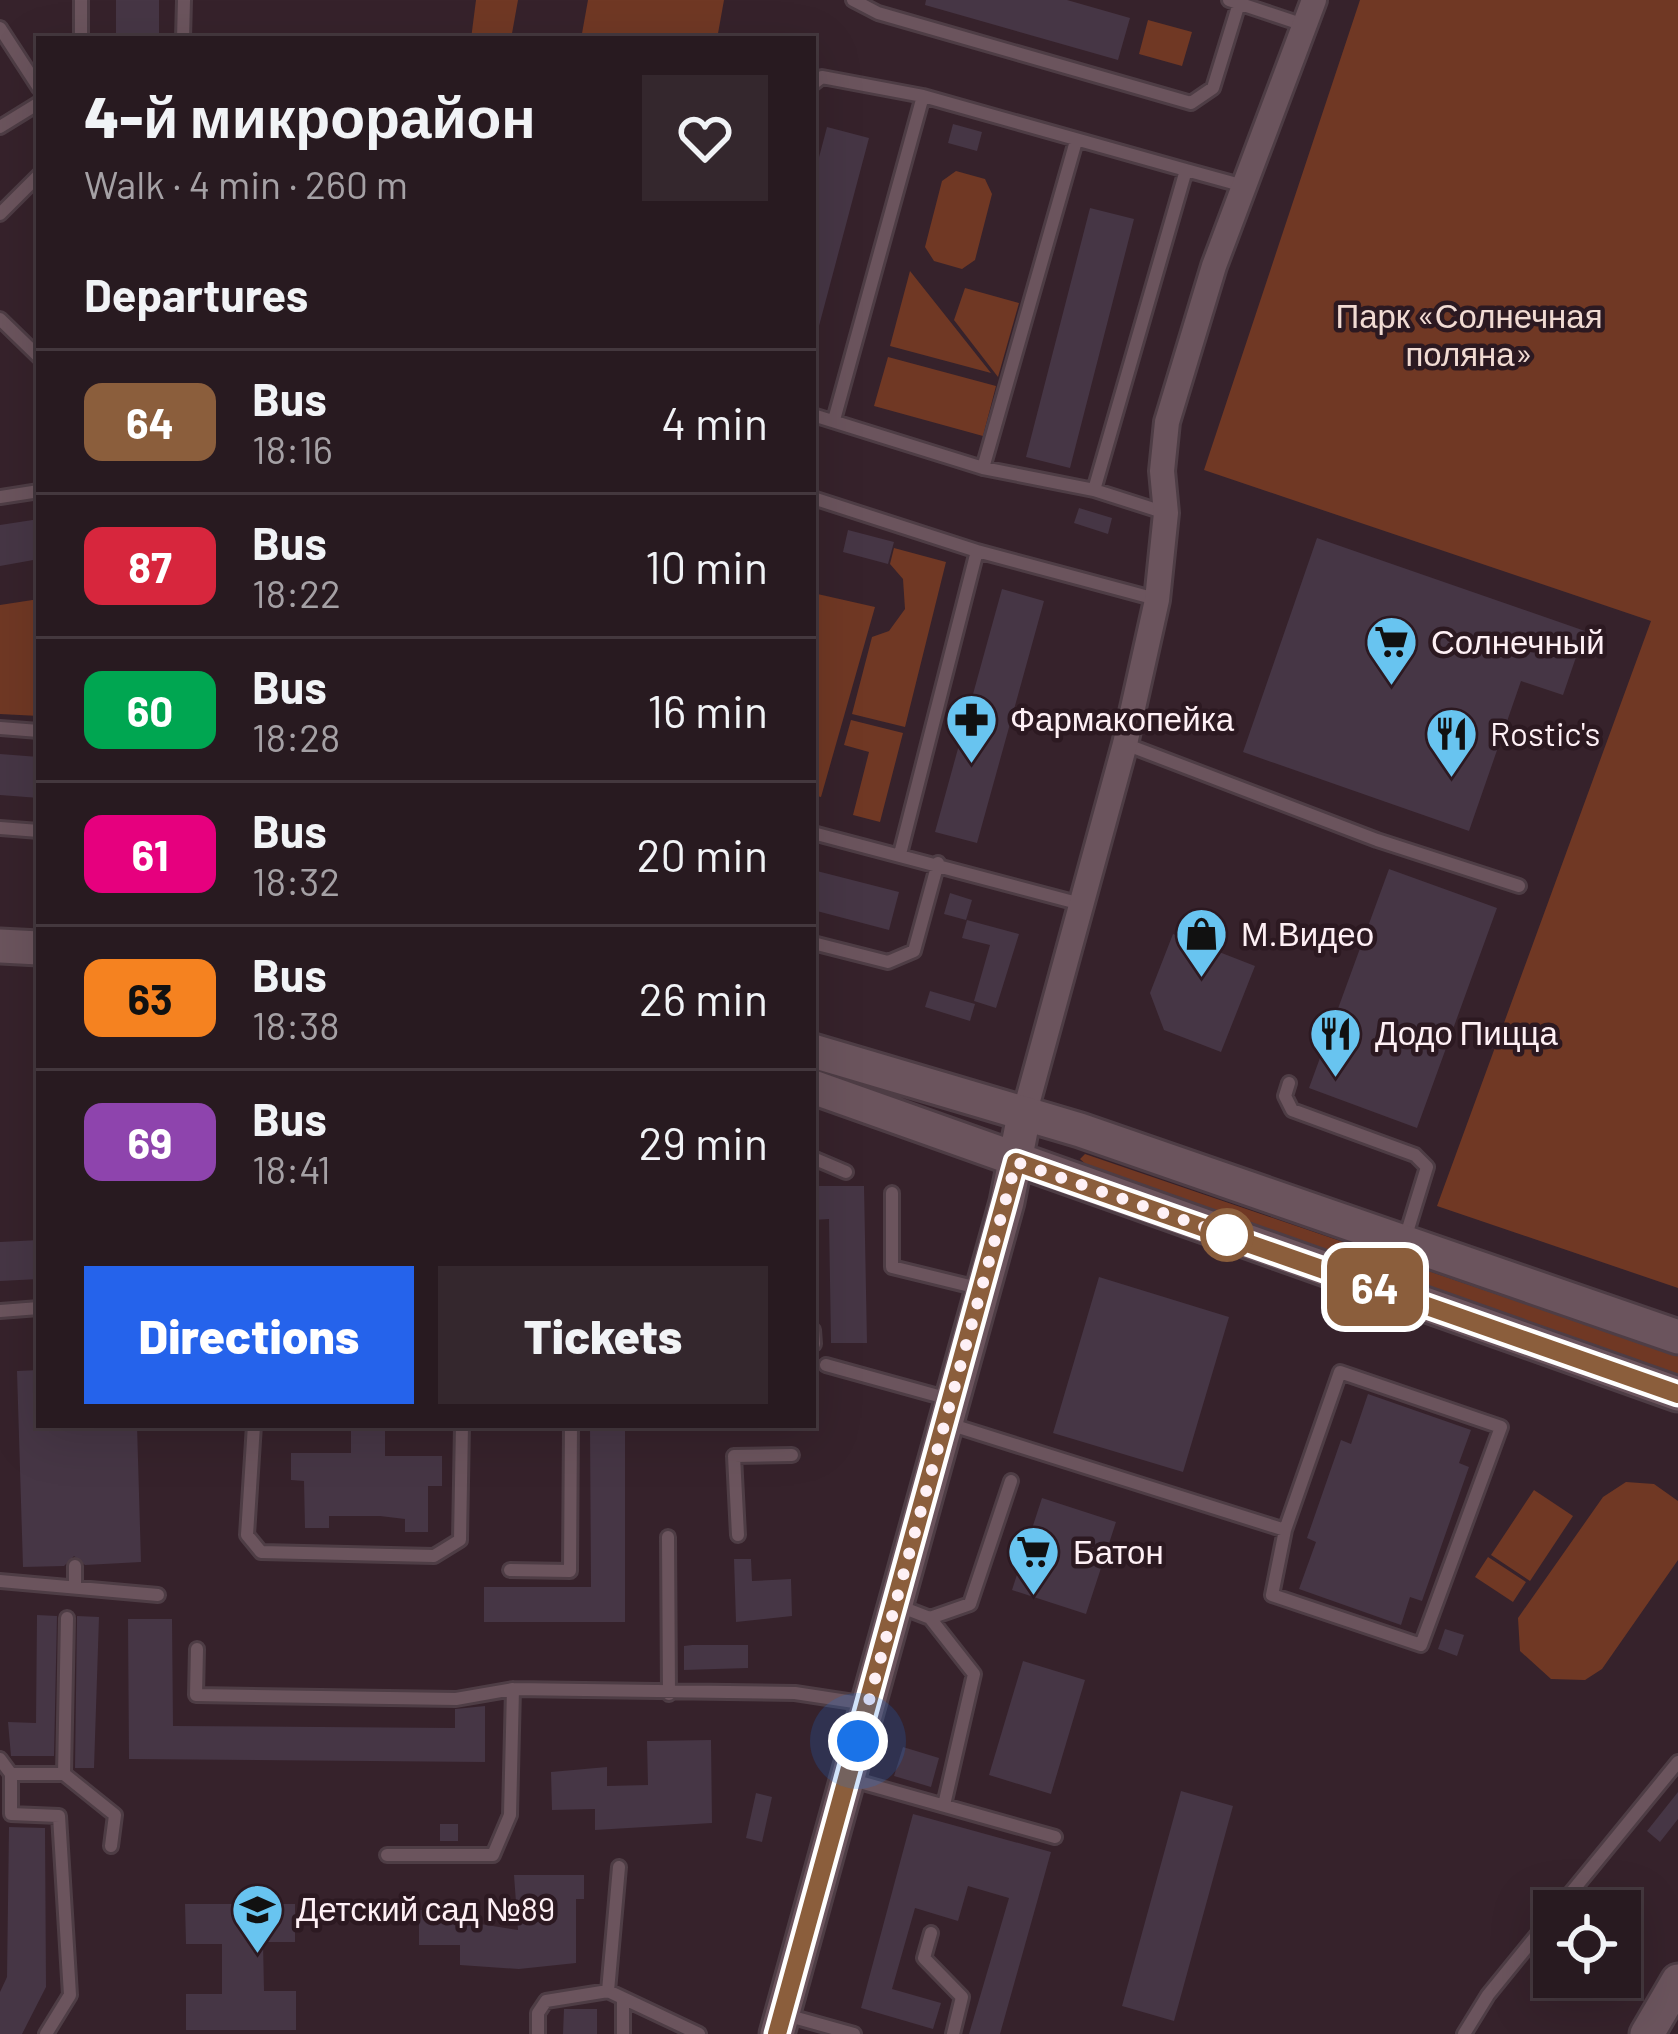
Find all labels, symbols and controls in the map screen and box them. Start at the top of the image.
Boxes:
button: heart [642,75,768,201]
text: 4-й микрорайон [84,81,536,149]
text: Walk · 4 min · 260 m [84,160,408,207]
text: Departures [84,267,308,321]
park label: Парк «Солнечная поляна» [1335,295,1603,373]
text: Bus [252,371,327,425]
text: 4 min [661,395,768,449]
text: 64 [126,397,174,447]
text: 18:16 [252,425,333,472]
text: Bus [252,515,327,569]
text: 10 min [645,539,768,593]
text: 87 [128,541,172,591]
text: 18:22 [252,569,341,616]
supermarket icon: Солнечный [1364,614,1420,688]
place label: Солнечный [1431,621,1605,661]
text: Bus [252,659,327,713]
text: 16 min [647,683,768,737]
text: 60 [127,685,173,735]
pharmacy icon: Фармакопейка [943,691,999,765]
place label: Фармакопейка [1010,698,1235,738]
restaurant icon: Rostic's [1423,706,1479,780]
text: 18:28 [252,713,340,760]
place label: Rostic's [1490,713,1600,753]
text: Bus [252,803,327,857]
text: 20 min [637,827,768,881]
text: 61 [131,829,169,879]
text: 18:32 [252,857,340,904]
shop icon: М.Видео [1174,906,1230,980]
place label: М.Видео [1241,913,1374,953]
text: Bus [252,947,327,1001]
text: 26 min [639,971,768,1025]
text: 63 [127,973,173,1023]
text: 18:38 [252,1001,340,1048]
restaurant icon: Додо Пицца [1308,1005,1364,1079]
place label: Додо Пицца [1375,1012,1559,1052]
text: Bus [252,1091,327,1145]
text: 29 min [638,1115,768,1169]
text: 69 [128,1117,172,1167]
text: 18:41 [252,1145,331,1192]
unlabelled marker [1202,1210,1252,1260]
line badge: 64 [1321,1248,1429,1326]
text: 64 [1351,1262,1399,1312]
button: Directions [84,1266,414,1404]
button: Tickets [438,1266,768,1404]
supermarket icon: Батон [1006,1524,1062,1598]
place label: Батон [1073,1531,1164,1571]
your location [828,1711,888,1771]
school or university icon: Детский сад №89 [229,1881,285,1955]
place label: Детский сад №89 [296,1888,555,1928]
map controls [1533,1890,1641,1998]
button: locate [1533,1890,1641,1998]

